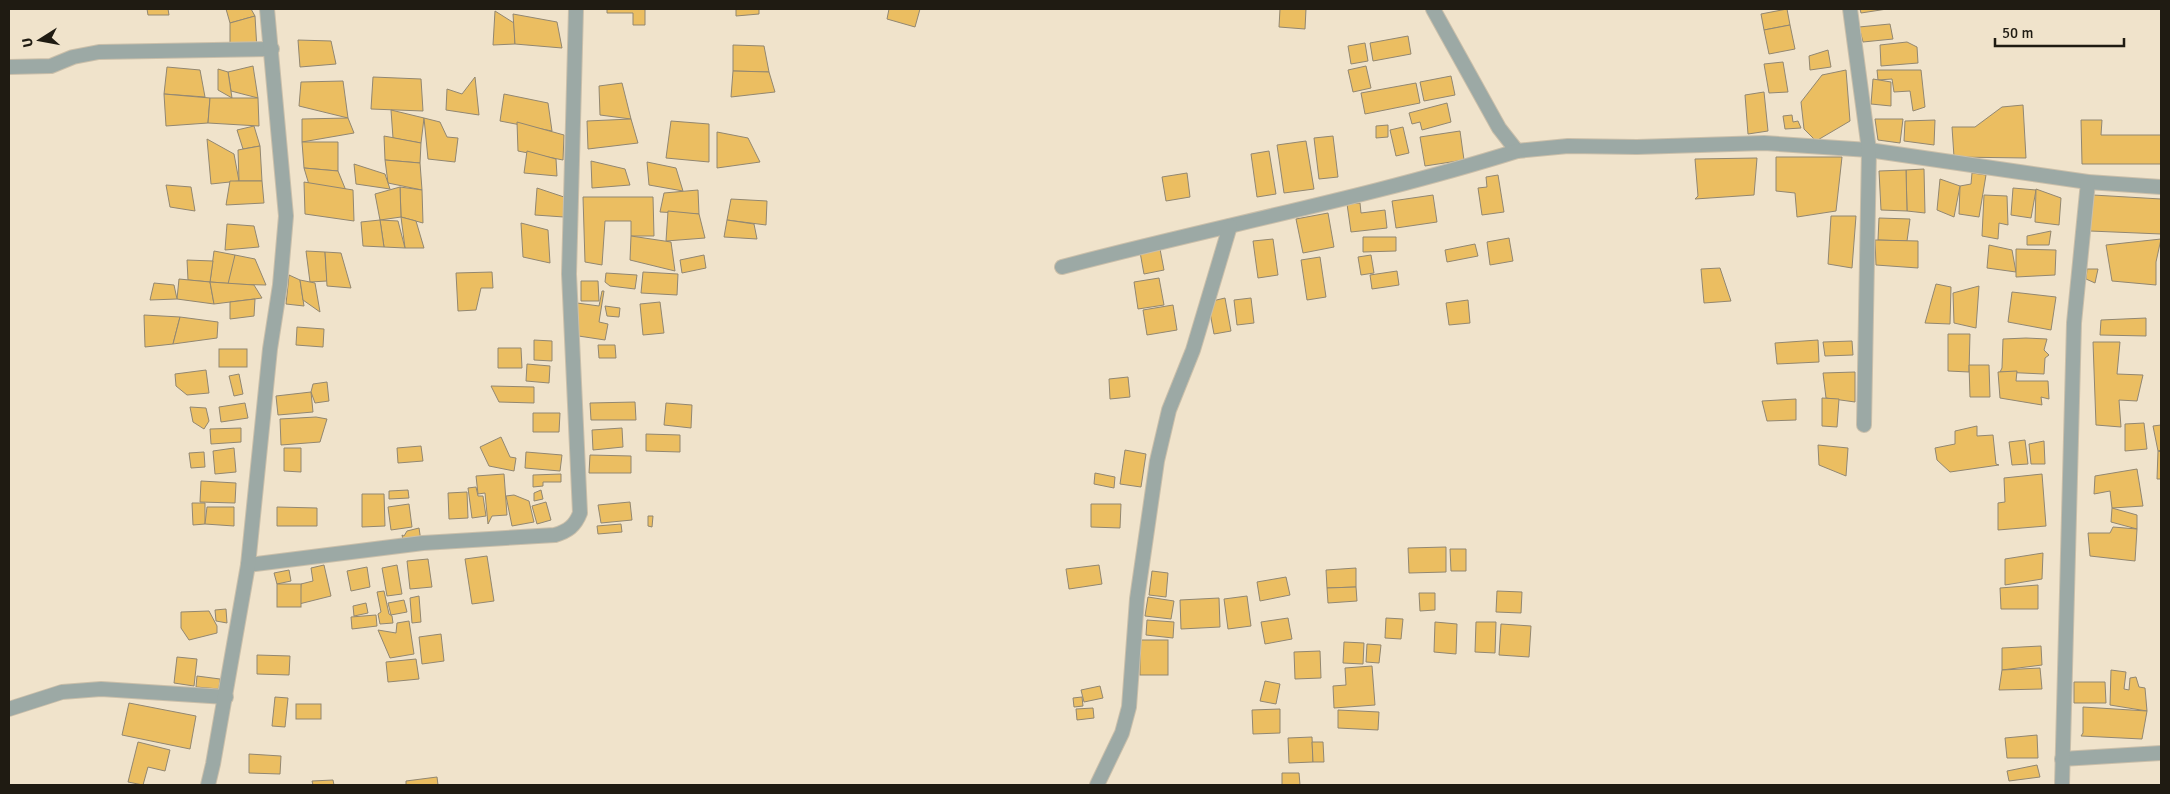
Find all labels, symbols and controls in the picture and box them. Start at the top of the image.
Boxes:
north arrow [15,15,65,65]
scale bar [1995,15,2124,47]
text: 50 m [2002,24,2033,42]
text: U [18,36,37,49]

